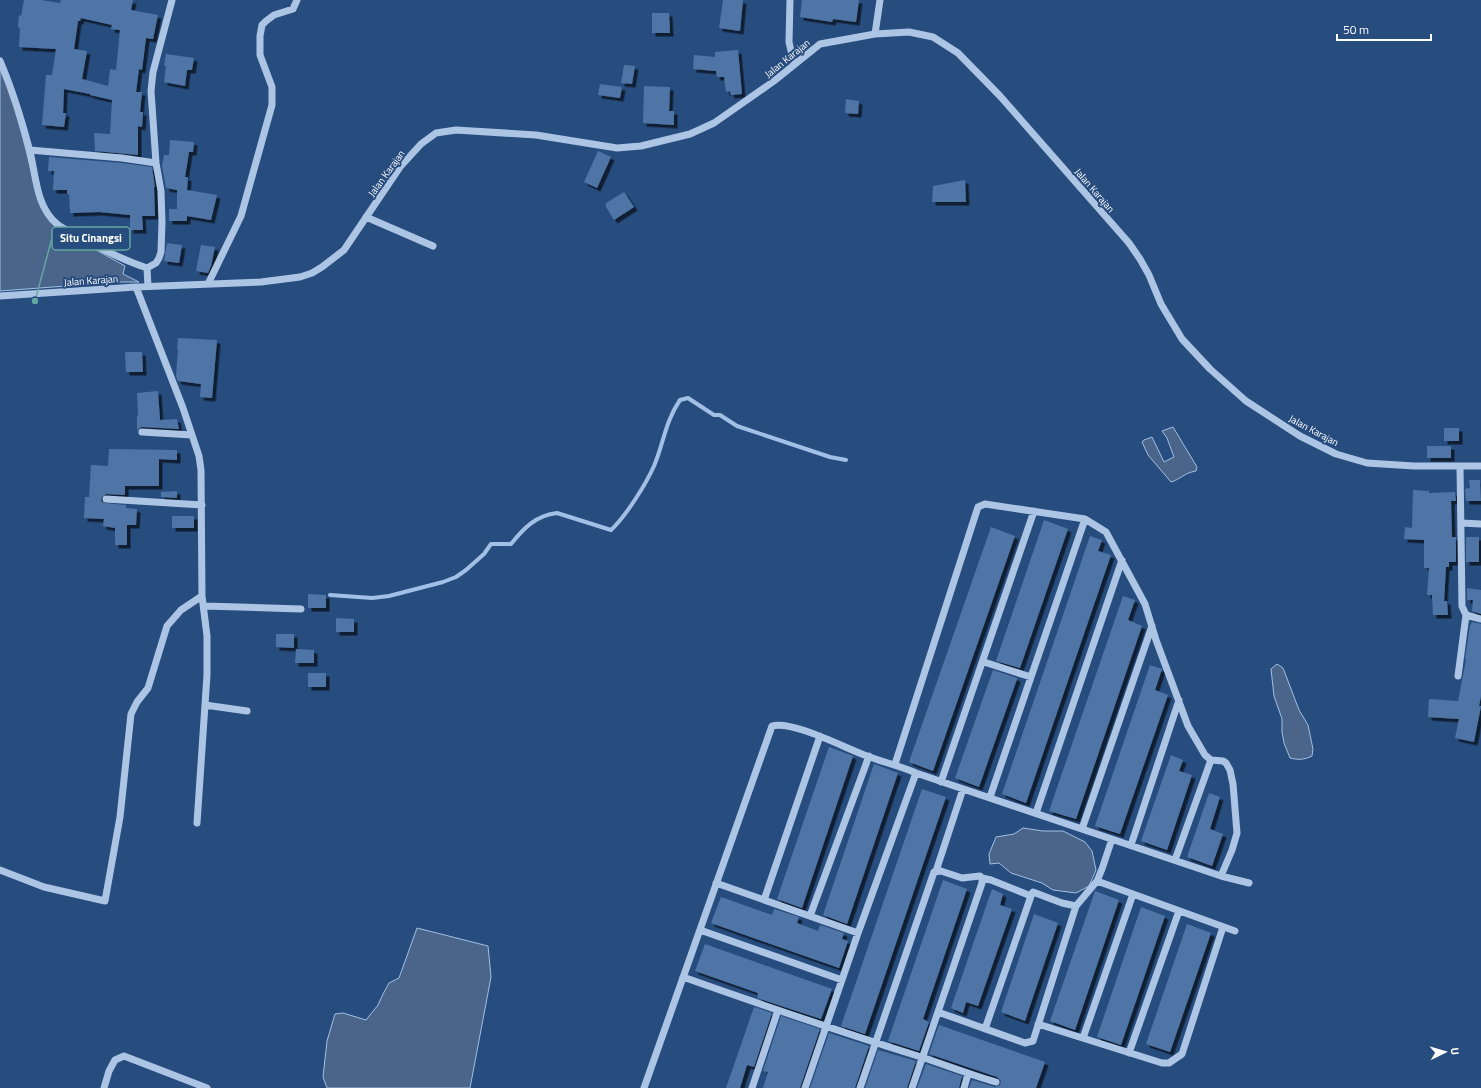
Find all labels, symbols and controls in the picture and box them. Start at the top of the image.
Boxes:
scale bar [1337,16,1431,42]
text: 50 m [1343,20,1369,39]
street label: Jalan Karajan [761,35,813,81]
street label: Jalan Karajan [364,147,408,200]
street label: Jalan Karajan [1071,165,1118,216]
callout: Situ Cinangsi [52,227,130,250]
text: Situ Cinangsi [60,230,122,246]
street label: Jalan Karajan [63,271,119,290]
street label: Jalan Karajan [1286,411,1341,450]
north arrow [1425,1032,1465,1072]
text: U [1447,1047,1463,1055]

